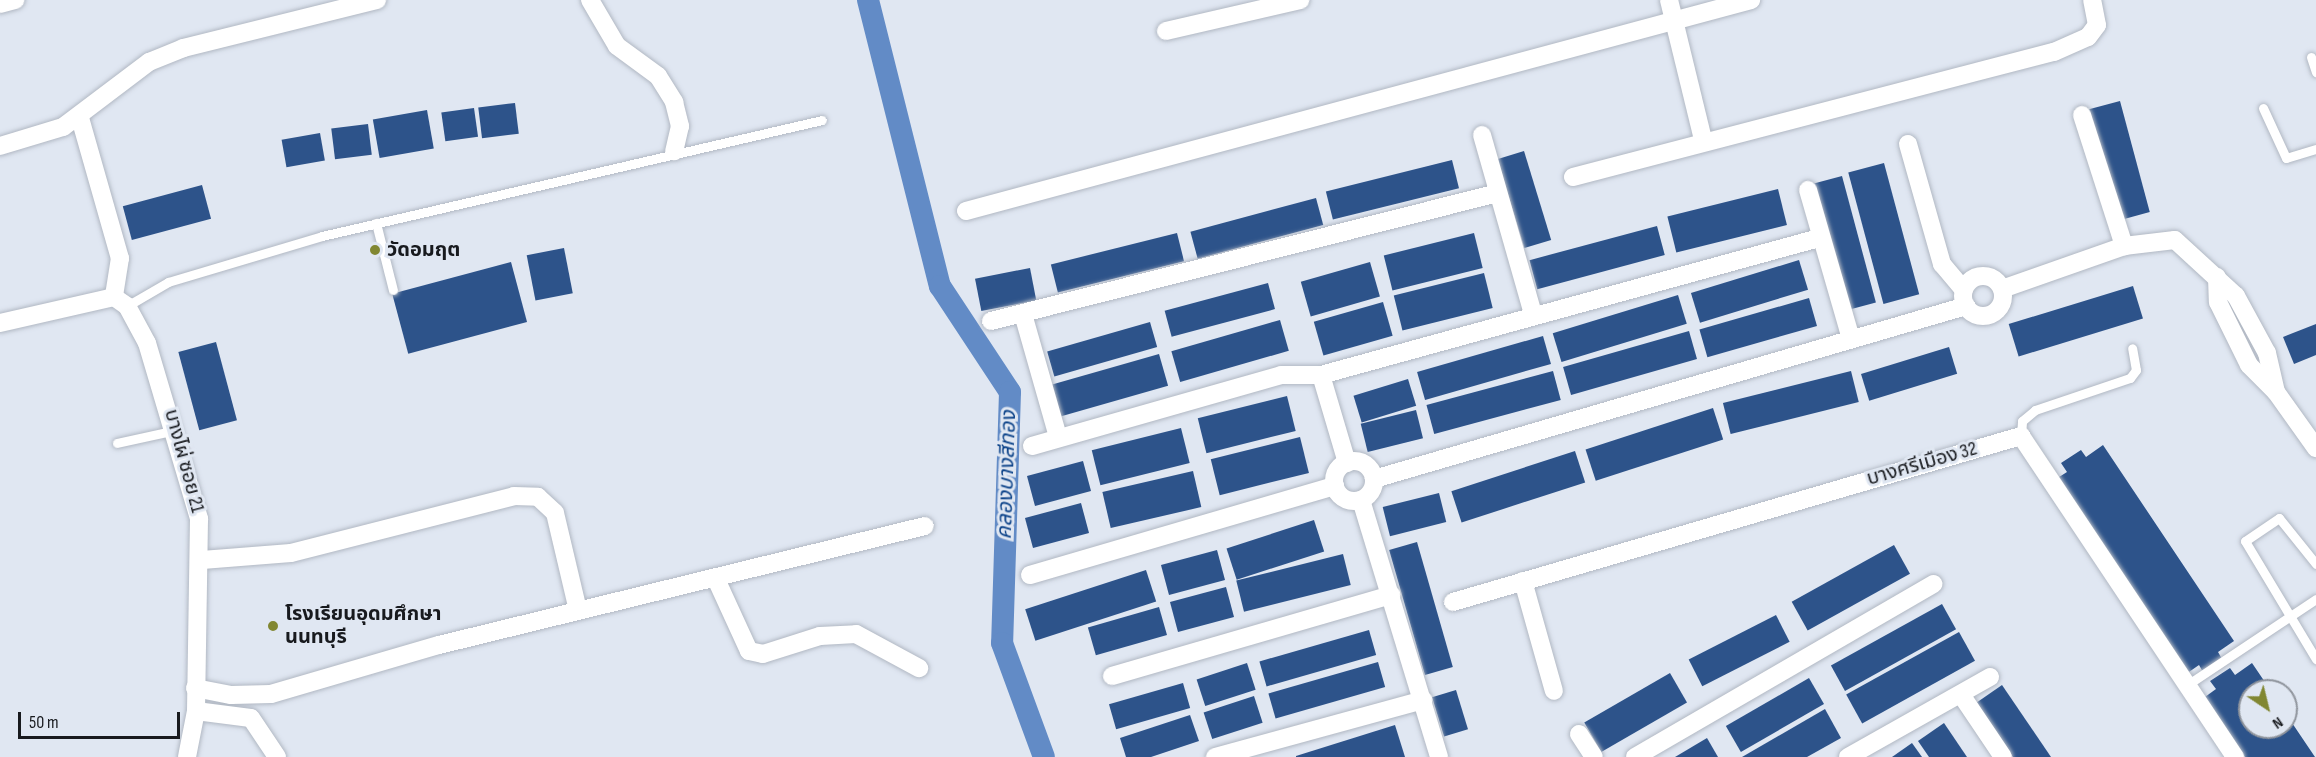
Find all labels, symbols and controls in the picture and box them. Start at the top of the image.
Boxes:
place label: วัดอมฤต [387,238,460,262]
marker: วัดอมฤต [368,243,382,257]
street label: บางไผ่ ซอย 21 [159,407,209,515]
water label: คลองบางสีทอง [992,410,1022,540]
street label: บางศรีเมือง 32 [1864,437,1980,491]
place label: โรงเรียนอุดมศึกษา นนทบุรี [285,602,441,649]
marker: โรงเรียนอุดมศึกษา นนทบุรี [266,619,280,633]
north arrow [2238,679,2298,739]
scale bar [21,700,183,738]
text: 50 m [29,712,59,733]
text: N [2269,712,2286,733]

